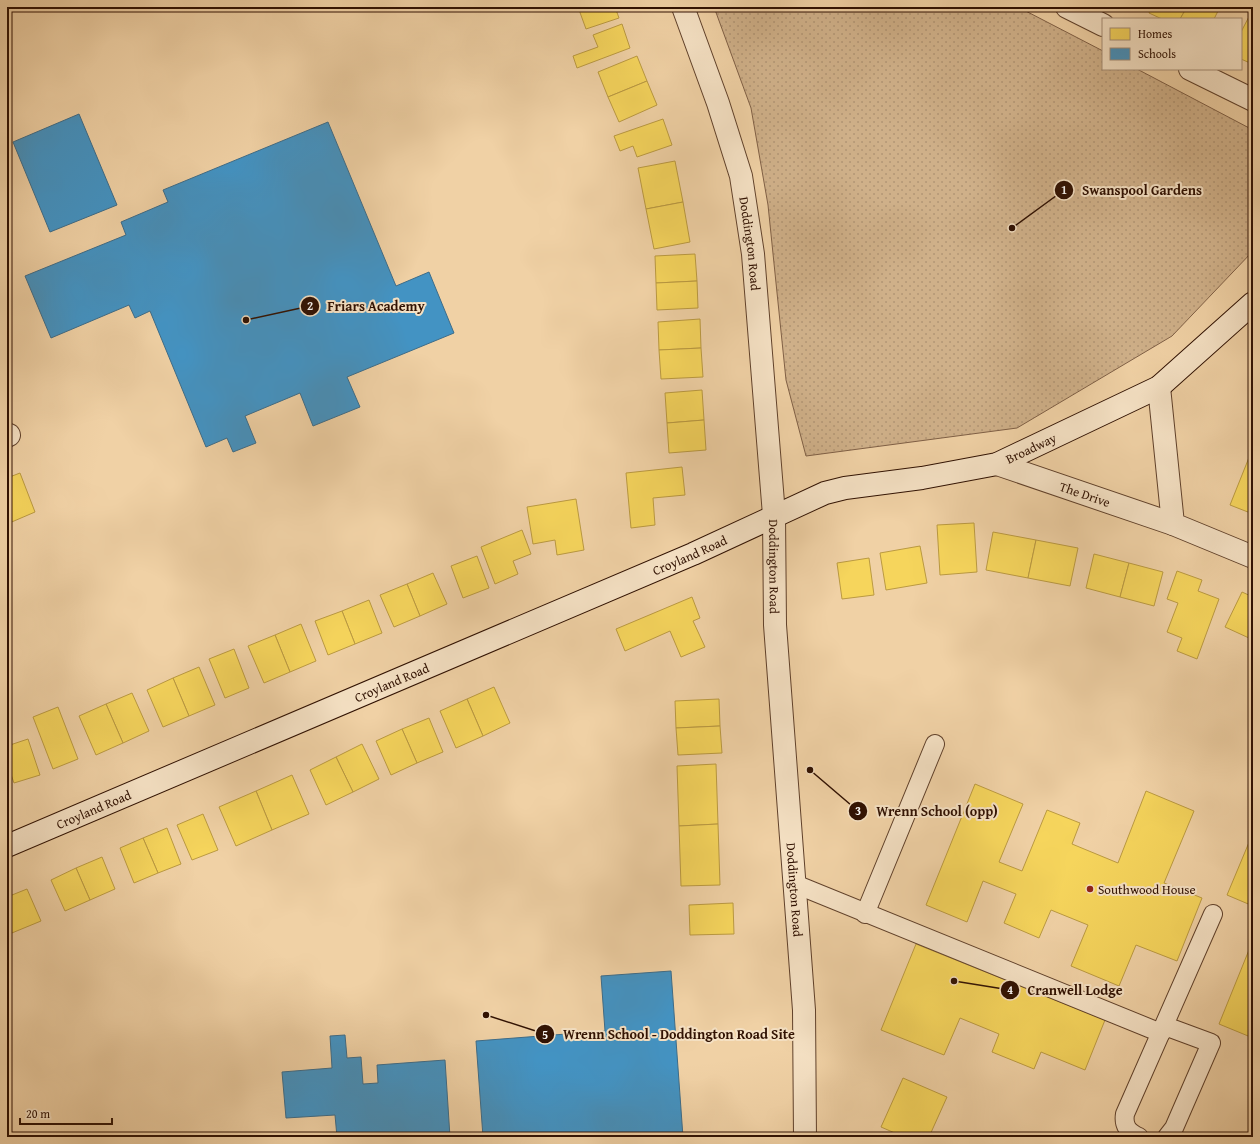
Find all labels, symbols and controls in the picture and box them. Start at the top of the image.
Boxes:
legend [1102,18,1242,70]
text: Homes [1138,25,1173,42]
text: Schools [1138,45,1176,62]
callout: Swanspool Gardens [1054,177,1210,203]
text: Swanspool Gardens [1082,180,1202,200]
text: 1 [1061,181,1067,198]
street label: Doddington Road [734,195,765,291]
callout: Friars Academy [300,293,433,319]
text: Friars Academy [327,296,426,316]
text: 2 [307,297,313,314]
street label: Broadway [1003,428,1060,469]
street label: The Drive [1057,477,1113,512]
street label: Doddington Road [764,519,784,614]
street label: Croyland Road [650,531,730,580]
street label: Croyland Road [351,658,432,707]
street label: Croyland Road [53,785,134,834]
callout: Wrenn School (opp) [848,798,1006,824]
text: Wrenn School (opp) [876,801,998,821]
text: 3 [855,802,861,819]
street label: Doddington Road [781,842,807,938]
place label: Southwood House [1098,880,1196,899]
marker: Southwood House [1085,884,1095,894]
callout: Cranwell Lodge [1000,977,1131,1003]
text: Cranwell Lodge [1027,980,1123,1000]
text: 4 [1007,981,1013,998]
callout: Wrenn School - Doddington Road Site [535,1021,803,1047]
text: Wrenn School - Doddington Road Site [563,1024,795,1044]
text: 5 [542,1026,548,1043]
scale bar [20,1100,112,1126]
text: 20 m [26,1105,50,1122]

